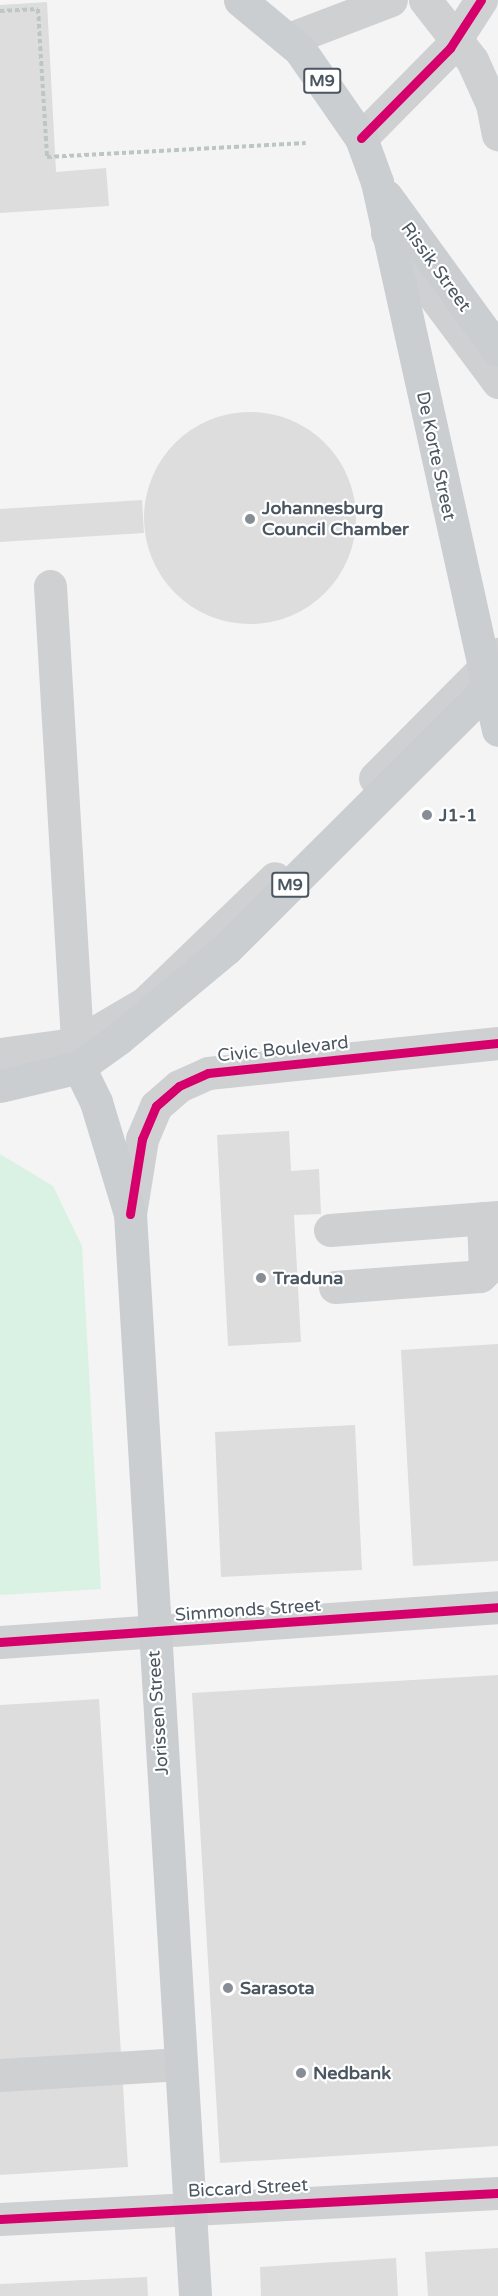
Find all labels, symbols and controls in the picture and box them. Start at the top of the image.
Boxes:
road number: M9 [302,68,342,94]
street label: Rissik Street [396,218,476,316]
street label: De Korte Street [412,390,460,522]
place label: Johannesburg Council Chamber [262,498,409,540]
marker: Johannesburg Council Chamber [243,512,257,526]
place label: J1-1 [439,804,477,826]
marker: J1-1 [420,808,434,822]
road number: M9 [270,872,310,898]
street label: Civic Boulevard [216,1031,350,1067]
place label: Traduna [273,1267,343,1289]
marker: Traduna [254,1271,268,1285]
street label: Simmonds Street [174,1594,322,1626]
street label: Jorissen Street [143,1650,173,1776]
place label: Sarasota [240,1977,315,1999]
marker: Sarasota [221,1981,235,1995]
place label: Nedbank [313,2062,391,2084]
marker: Nedbank [294,2066,308,2080]
street label: Biccard Street [187,2174,309,2202]

